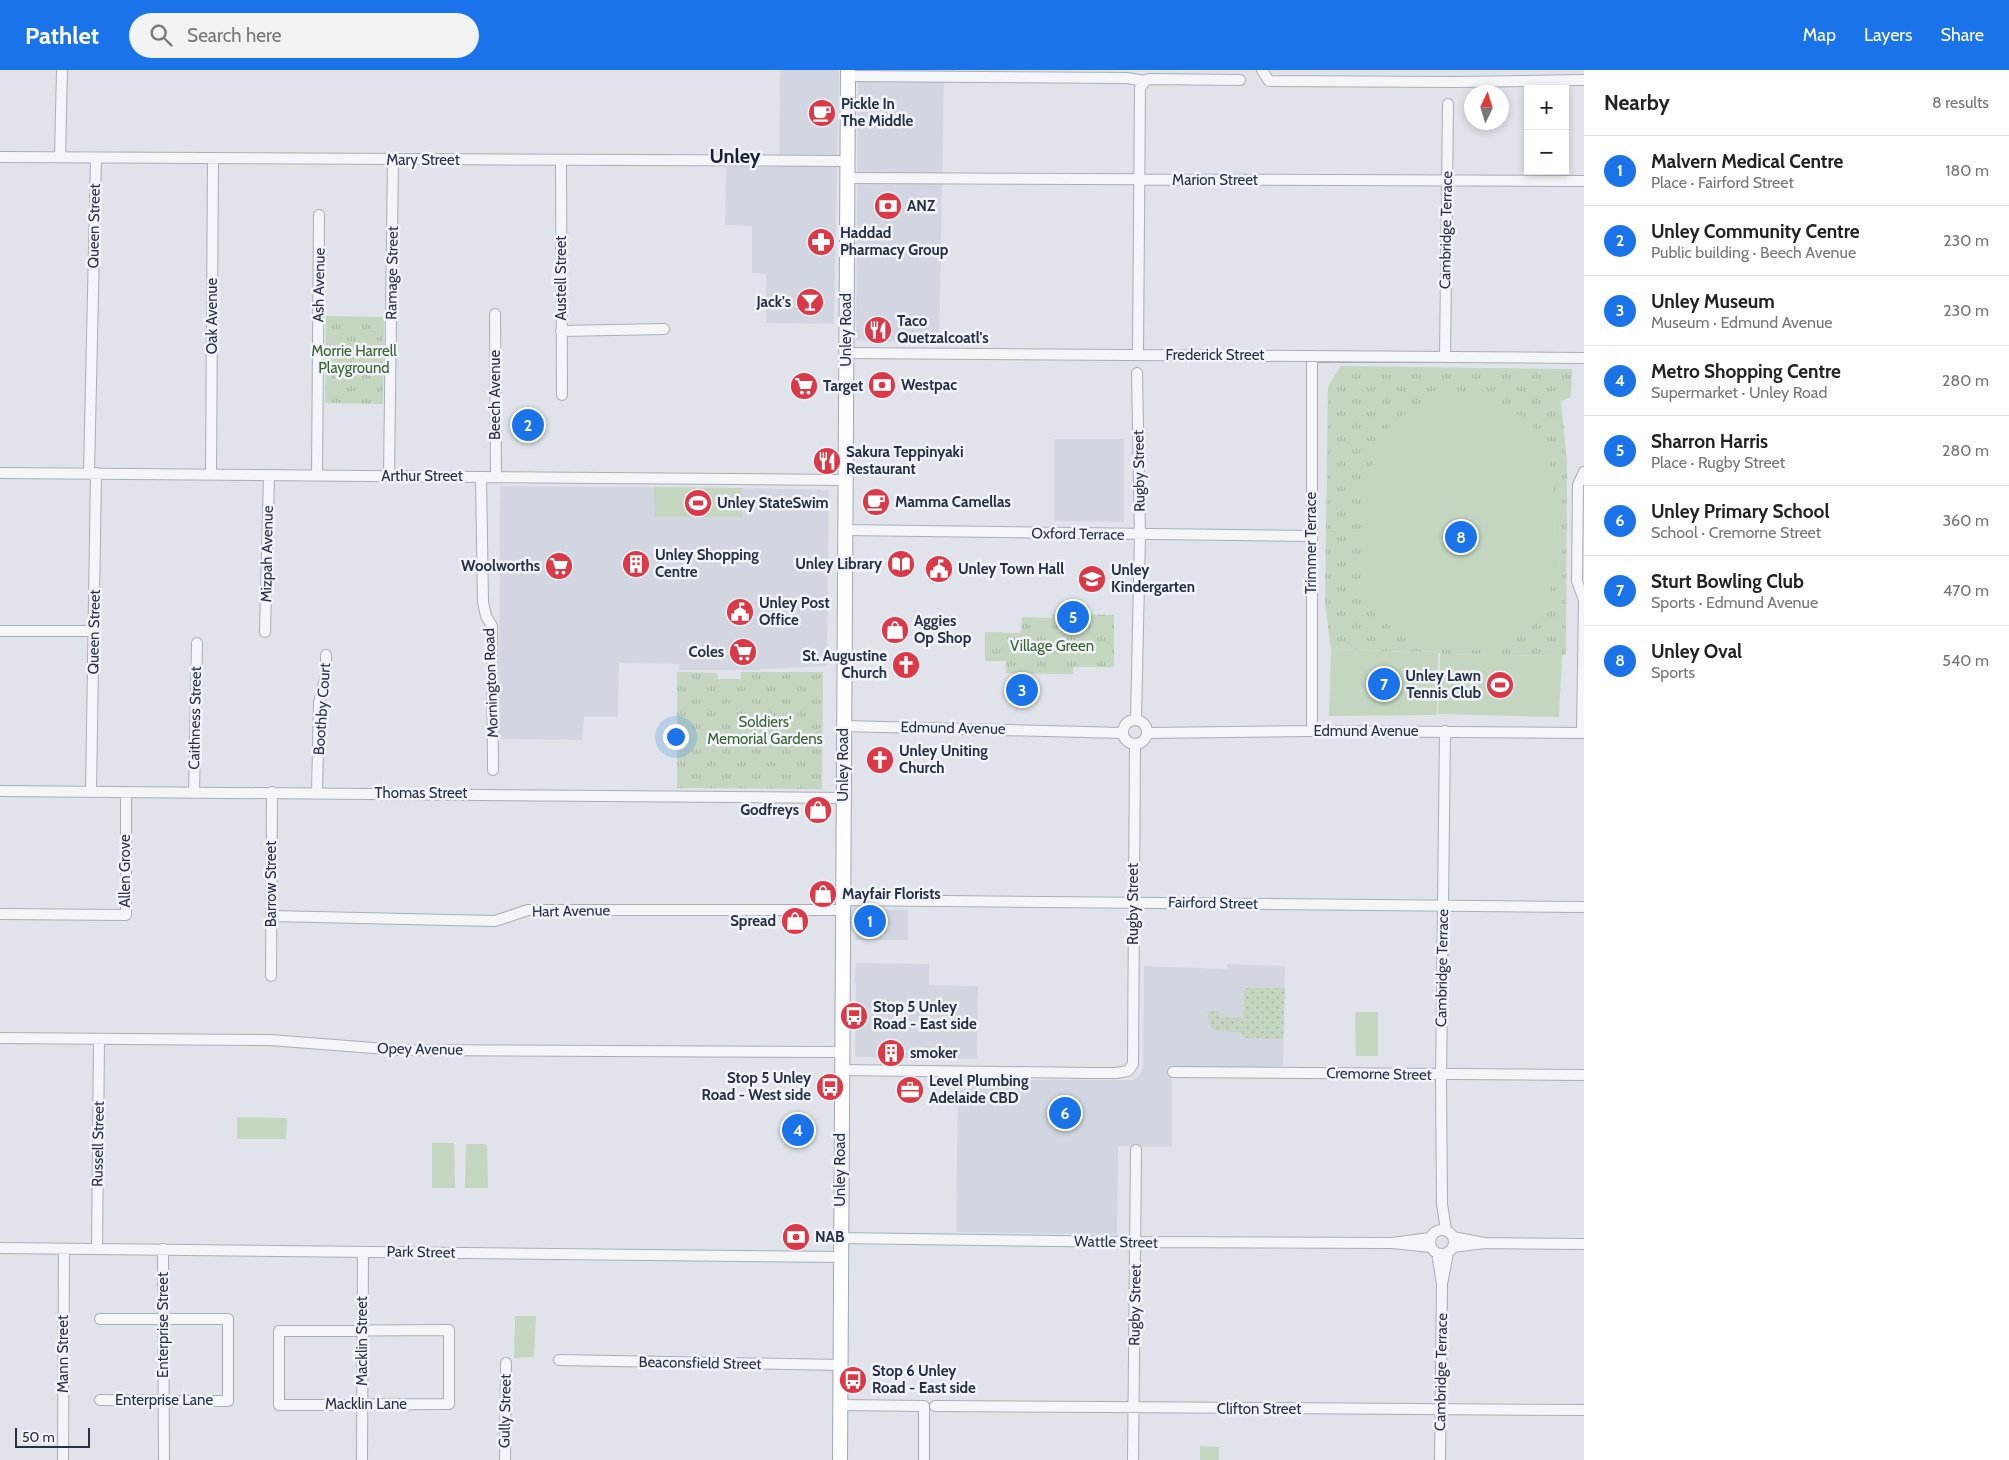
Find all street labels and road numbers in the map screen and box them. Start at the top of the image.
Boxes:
street label: Mary Street [386,151,460,169]
street label: Cambridge Terrace [1436,170,1456,289]
street label: Marion Street [1172,171,1258,189]
street label: Queen Street [84,183,104,269]
street label: Ramage Street [382,226,402,320]
street label: Austell Street [552,236,570,320]
street label: Ash Avenue [309,247,329,322]
street label: Oak Avenue [203,278,221,354]
street label: Unley Road [837,293,855,367]
street label: Frederick Street [1166,346,1264,364]
street label: Beech Avenue [486,350,504,440]
street label: Rugby Street [1129,430,1149,512]
street label: Arthur Street [381,467,463,485]
street label: Trimmer Terrace [1302,492,1320,594]
street label: Mizpah Avenue [257,505,277,603]
street label: Oxford Terrace [1031,524,1125,544]
street label: Queen Street [84,589,104,675]
street label: Mornington Road [480,628,502,738]
street label: Boothby Court [310,662,334,756]
street label: Caithness Street [185,666,205,770]
street label: Edmund Avenue [900,718,1006,738]
street label: Edmund Avenue [1313,722,1419,740]
street label: Unley Road [834,728,852,802]
street label: Thomas Street [375,784,467,802]
street label: Allen Grove [116,834,134,908]
street label: Barrow Street [262,841,280,927]
street label: Rugby Street [1124,863,1142,945]
street label: Fairford Street [1168,893,1258,913]
street label: Hart Avenue [532,901,611,921]
street label: Cambridge Terrace [1432,908,1452,1027]
street label: Opey Avenue [377,1039,463,1059]
street label: Cremorne Street [1326,1064,1432,1084]
street label: Russell Street [88,1101,108,1187]
street label: Unley Road [831,1133,849,1207]
street label: Wattle Street [1074,1232,1158,1252]
street label: Park Street [386,1242,456,1262]
street label: Rugby Street [1125,1264,1145,1346]
street label: Enterprise Street [154,1272,172,1378]
street label: Macklin Street [353,1296,371,1386]
street label: Cambridge Terrace [1431,1312,1451,1431]
street label: Mann Street [54,1315,72,1393]
street label: Beaconsfield Street [638,1353,762,1373]
street label: Gully Street [495,1374,515,1448]
street label: Enterprise Lane [115,1391,213,1409]
street label: Macklin Lane [325,1395,407,1413]
street label: Clifton Street [1217,1400,1301,1418]

